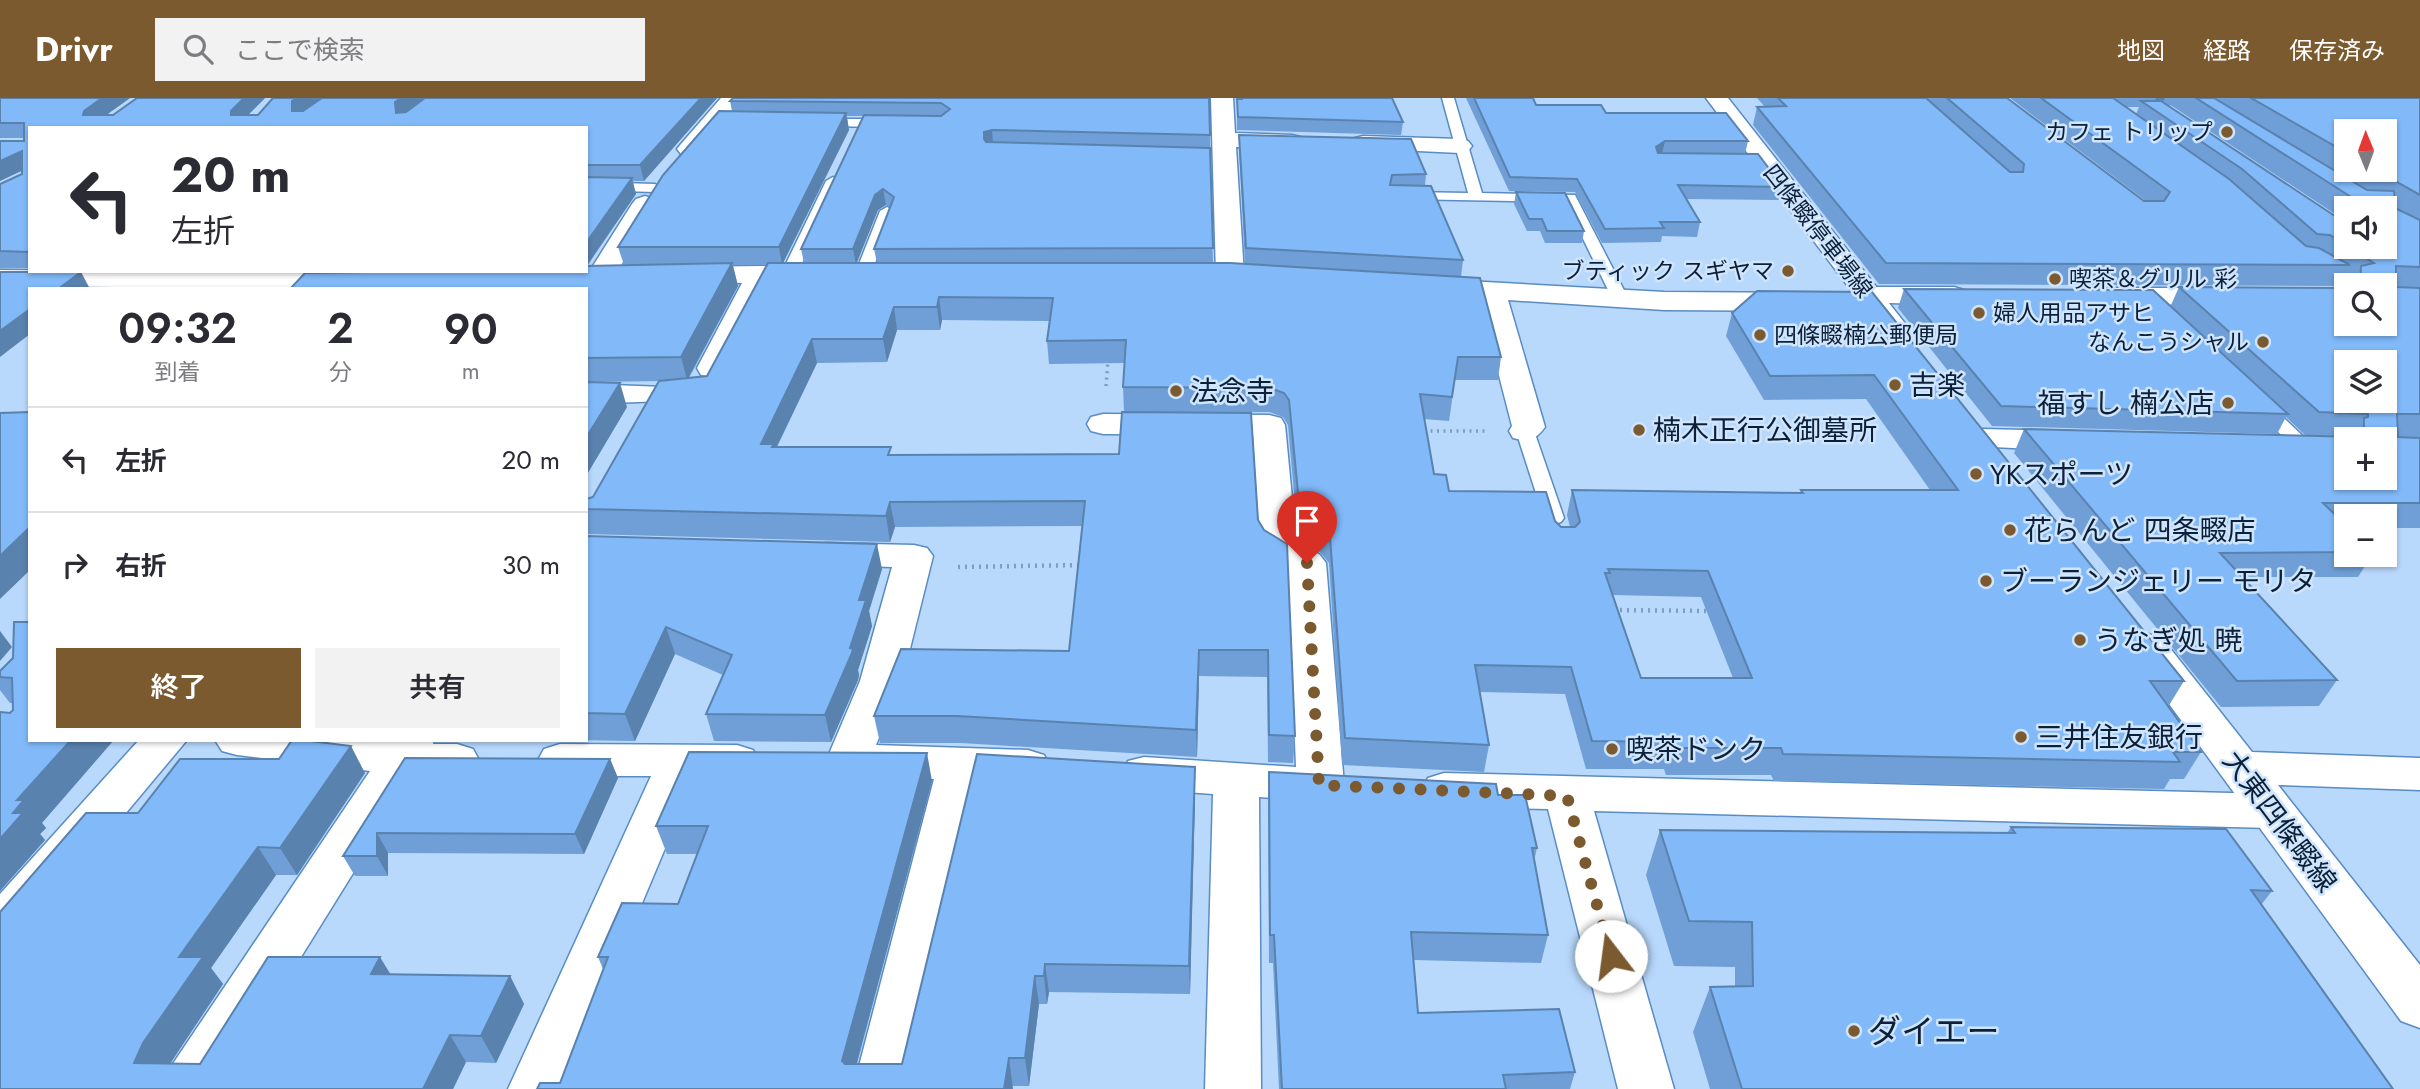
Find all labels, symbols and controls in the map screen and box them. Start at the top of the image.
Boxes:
search box [155,18,645,81]
text: Drivr [35,26,113,73]
icon: search [179,30,217,68]
text: ここで検索 [235,31,365,69]
text: 地図 [2117,33,2165,68]
text: 経路 [2203,33,2251,68]
text: 保存済み [2289,33,2385,68]
place label: カフェ トリップ [2045,115,2213,149]
north arrow [2334,119,2398,182]
map controls [2334,119,2397,567]
marker: カフェ トリップ [2219,124,2235,140]
text: 20 m [171,140,290,210]
icon: left [56,154,147,245]
street label: 四條畷停車場線 [1755,157,1881,305]
button: sound [2334,196,2397,259]
text: 左折 [171,208,235,254]
place label: ブティック スギヤマ [1561,254,1774,288]
place label: 喫茶＆グリル 彩 [2069,262,2237,296]
marker: ブティック スギヤマ [1780,263,1796,279]
marker: 喫茶＆グリル 彩 [2047,271,2063,287]
button: search [2334,273,2397,336]
place label: 婦人用品アサヒ [1993,296,2154,330]
text: 09:32 [118,298,237,359]
text: 2 [327,298,354,359]
text: 90 [444,299,498,360]
marker: 婦人用品アサヒ [1971,305,1987,321]
place label: 四條畷楠公郵便局 [1774,318,1958,352]
place label: なんこうシャル [2088,325,2249,359]
marker: 四條畷楠公郵便局 [1752,327,1768,343]
marker: なんこうシャル [2255,334,2271,350]
button: layers [2334,350,2397,413]
text: m [462,354,480,388]
text: 到着 [155,355,201,389]
text: 分 [329,355,352,389]
place label: 吉楽 [1909,365,1965,406]
place label: 法念寺 [1190,371,1274,412]
marker: 吉楽 [1887,377,1903,393]
marker: 法念寺 [1168,383,1184,399]
place label: 福すし 楠公店 [2038,383,2214,424]
marker: 福すし 楠公店 [2220,395,2236,411]
place label: 楠木正行公御墓所 [1653,410,1877,451]
marker: 楠木正行公御墓所 [1631,422,1647,438]
button: + [2334,427,2397,490]
icon: left [56,441,94,479]
text: 20 m [502,441,560,479]
text: 左折 [115,442,167,480]
place label: YKスポーツ [1990,454,2133,495]
marker: YKスポーツ [1968,466,1984,482]
pin [1277,491,1337,563]
icon: arrive [1288,502,1326,540]
button: − [2334,504,2397,567]
place label: 花らんど 四条畷店 [2024,510,2256,551]
marker: 花らんど 四条畷店 [2002,522,2018,538]
icon: right [56,546,94,584]
text: 30 m [502,546,560,584]
text: 右折 [115,547,167,585]
place label: ブーランジェリー モリタ [2000,561,2316,602]
marker: ブーランジェリー モリタ [1978,573,1994,589]
place label: うなぎ処 暁 [2094,620,2242,661]
marker: うなぎ処 暁 [2072,632,2088,648]
button: 終了 [56,648,301,728]
button: 共有 [315,648,560,728]
place label: 三井住友銀行 [2035,717,2203,758]
place label: 喫茶ドンク [1626,729,1766,770]
marker: 三井住友銀行 [2013,729,2029,745]
marker: 喫茶ドンク [1604,741,1620,757]
street label: 大東四條畷線 [2213,742,2347,901]
position arrow [1574,919,1648,993]
place label: ダイエー [1868,1008,2000,1055]
marker: ダイエー [1846,1023,1862,1039]

